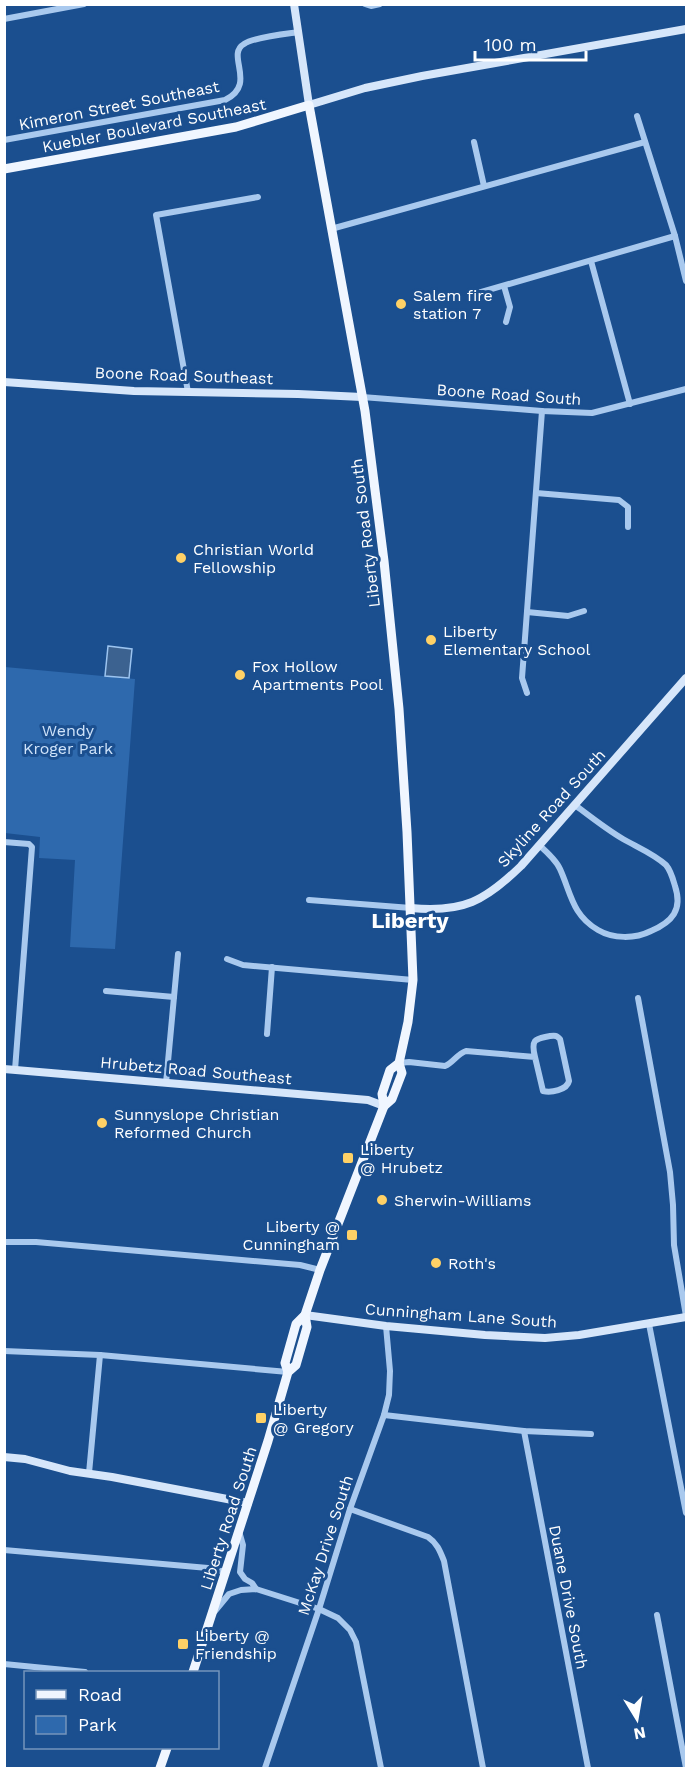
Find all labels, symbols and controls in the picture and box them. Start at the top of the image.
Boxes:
scale bar [475,24,586,62]
text: 100 m [484,34,537,55]
street label: Kimeron Street Southeast [17,77,221,134]
street label: Kuebler Boulevard Southeast [41,94,268,157]
place label: Salem fire station 7 [413,286,493,323]
marker: Salem fire station 7 [394,297,408,311]
street label: Boone Road Southeast [94,363,274,388]
street label: Boone Road South [436,380,582,409]
street label: Liberty Road South [347,457,384,609]
place label: Christian World Fellowship [193,540,314,577]
marker: Christian World Fellowship [174,551,188,565]
place label: Liberty Elementary School [443,622,591,659]
marker: Liberty Elementary School [424,633,438,647]
place label: Fox Hollow Apartments Pool [252,657,383,694]
marker: Fox Hollow Apartments Pool [233,668,247,682]
park label: Wendy Kroger Park [23,721,113,758]
street label: Skyline Road South [493,745,609,871]
district label: Liberty [371,908,449,933]
street label: Hrubetz Road Southeast [99,1053,293,1088]
place label: Sunnyslope Christian Reformed Church [114,1105,279,1142]
marker: Sunnyslope Christian Reformed Church [95,1116,109,1130]
place label: Liberty @ Hrubetz [360,1140,443,1177]
marker: Liberty @ Hrubetz [341,1151,355,1165]
place label: Sherwin-Williams [394,1191,532,1210]
marker: Sherwin-Williams [375,1193,389,1207]
place label: Liberty @ Cunningham [242,1217,340,1254]
marker: Liberty @ Cunningham [345,1228,359,1242]
place label: Roth's [448,1254,496,1273]
marker: Roth's [429,1256,443,1270]
street label: Cunningham Lane South [364,1299,558,1332]
place label: Liberty @ Gregory [273,1400,355,1437]
marker: Liberty @ Gregory [254,1411,268,1425]
street label: Liberty Road South [196,1444,261,1592]
street label: McKay Drive South [294,1473,357,1618]
street label: Duane Drive South [545,1523,592,1671]
place label: Liberty @ Friendship [195,1626,277,1663]
marker: Liberty @ Friendship [176,1637,190,1651]
legend [24,1671,219,1749]
text: Road [78,1684,122,1705]
north arrow [607,1689,667,1749]
text: Park [78,1714,117,1735]
text: N [632,1723,647,1744]

